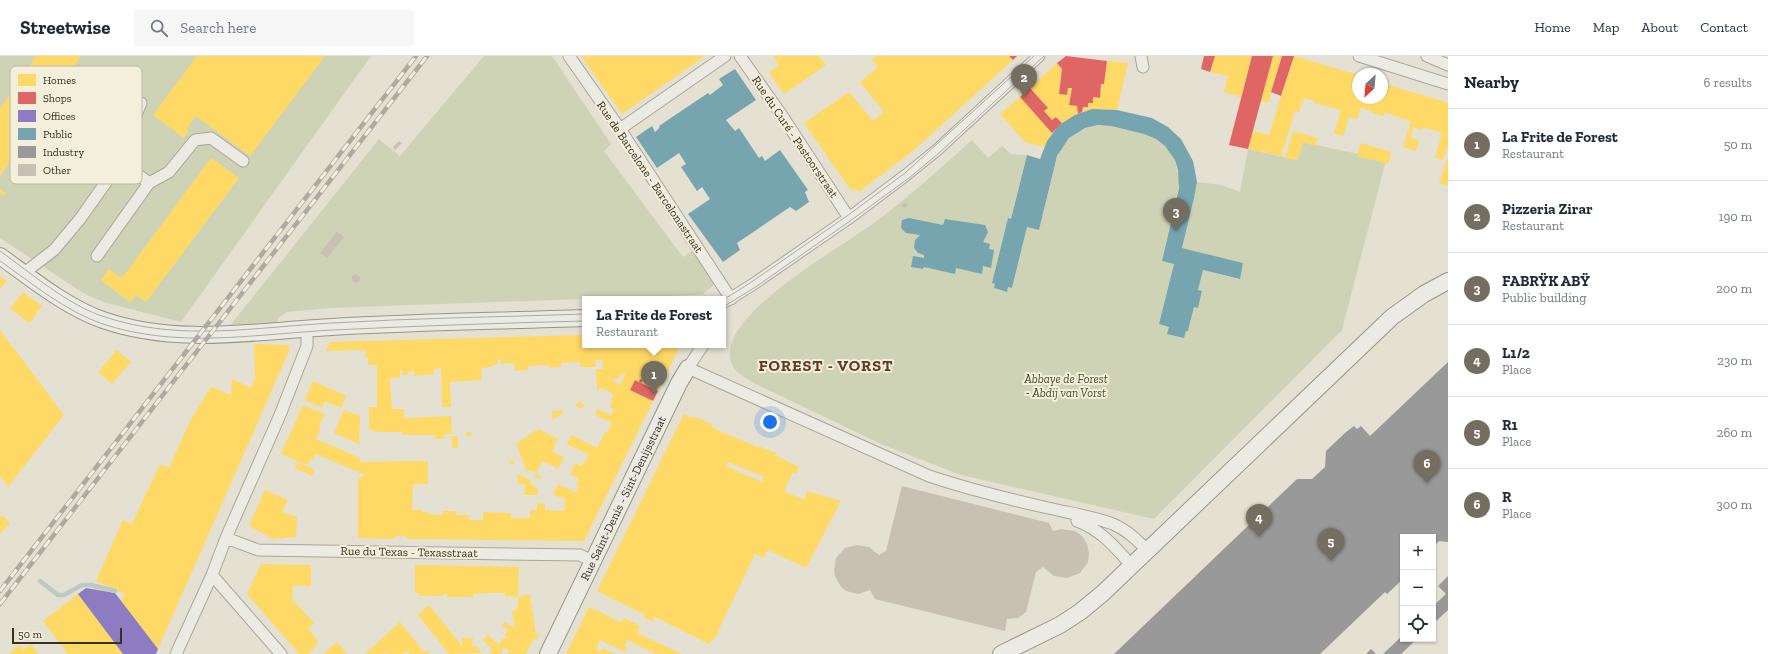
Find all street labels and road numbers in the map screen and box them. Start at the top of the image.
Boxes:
street label: Rue du Curé - Pastoorstraat [749,73,841,201]
street label: Rue de Barcelone - Barcelonastraat [594,98,707,256]
street label: Rue Saint-Denis - Sint-Denijsstraat [578,413,669,583]
street label: Rue du Texas - Texasstraat [340,544,478,560]

